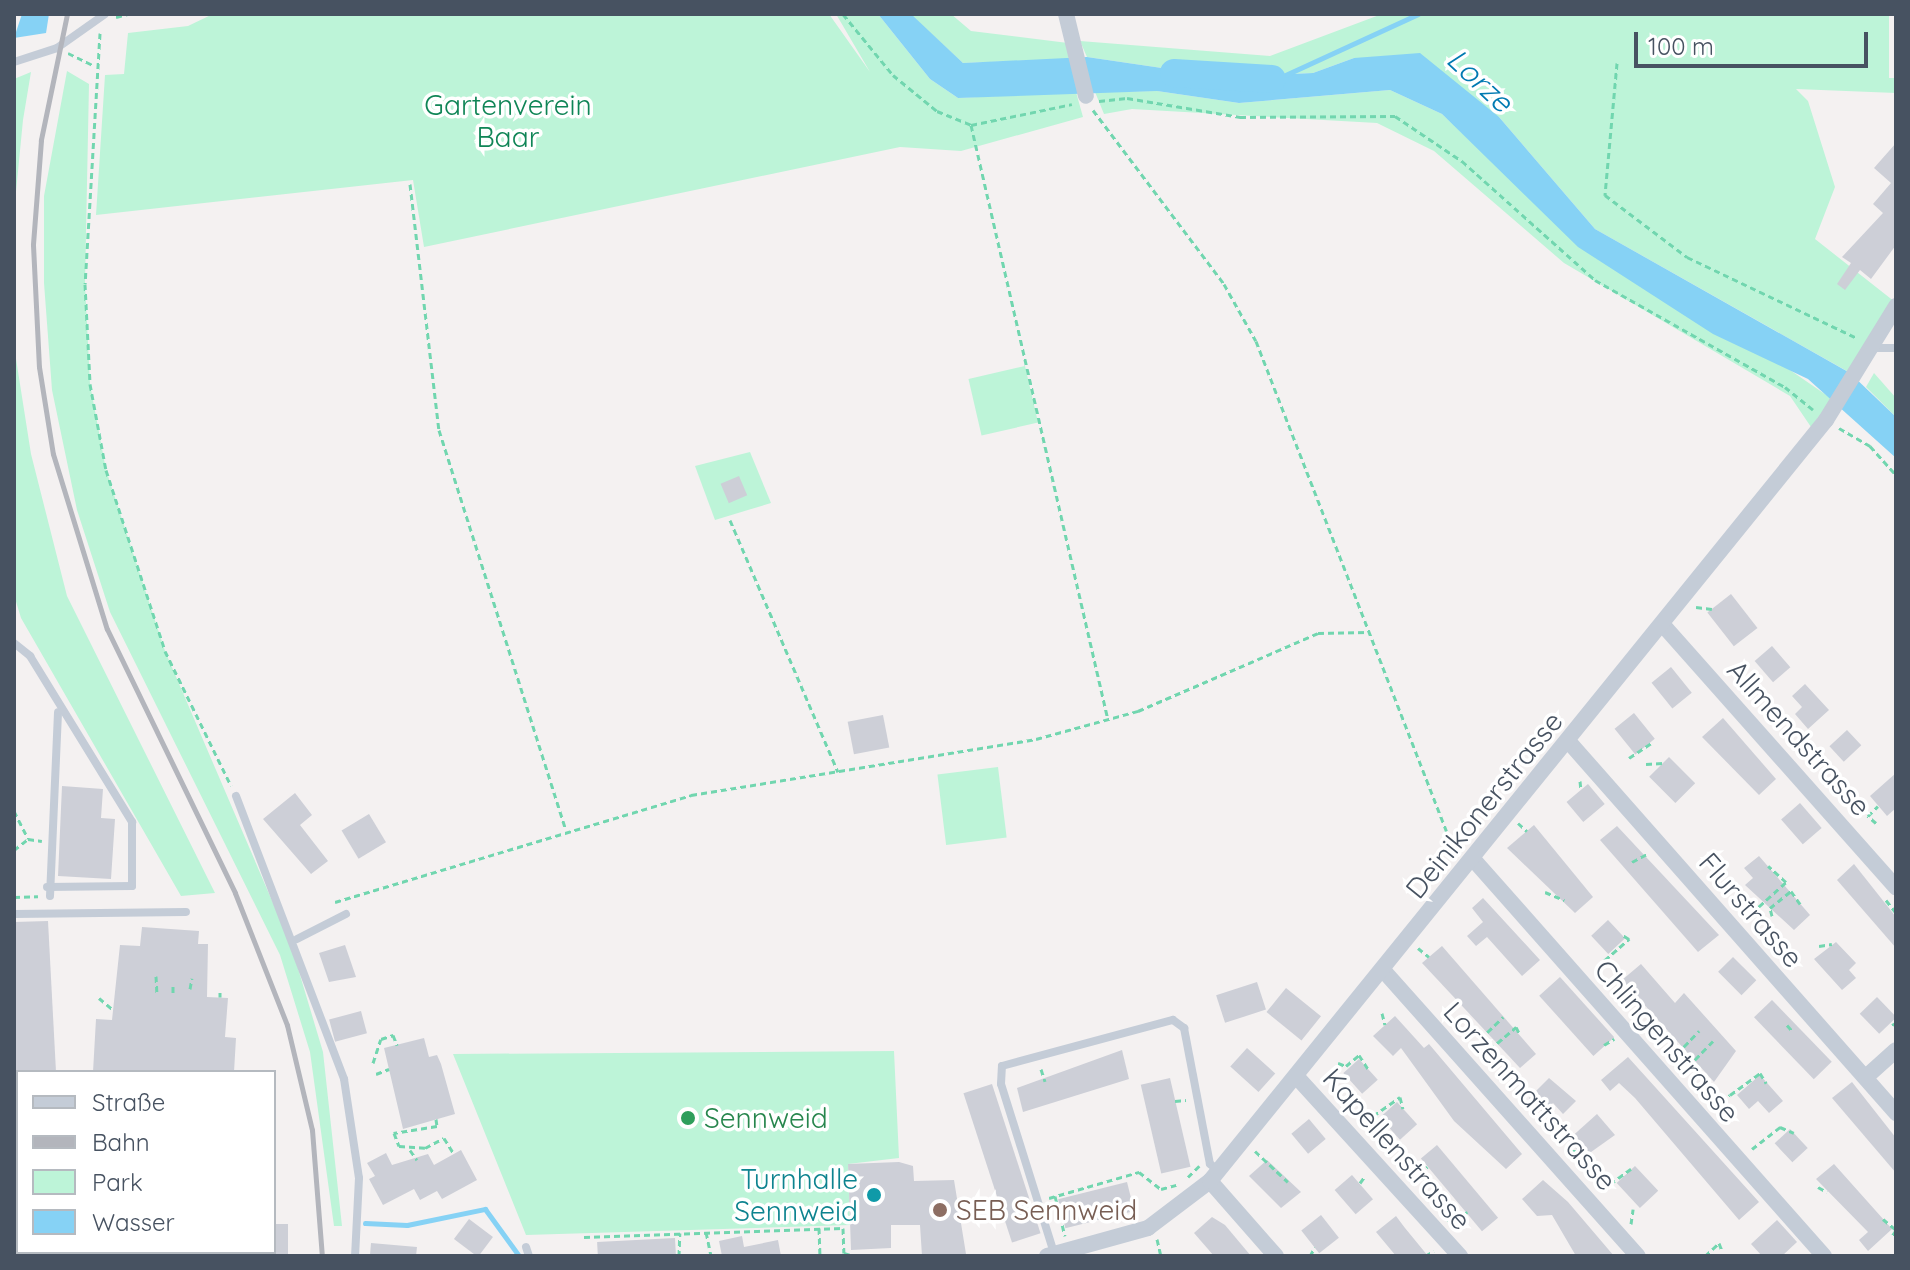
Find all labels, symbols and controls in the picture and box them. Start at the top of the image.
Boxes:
scale bar [1638,16,1872,66]
text: 100 m [1648,31,1714,61]
water label: Lorze [1440,41,1520,119]
park label: Gartenverein Baar [424,88,592,154]
street label: Allmendstrasse [1720,653,1878,823]
street label: Deinikonerstrasse [1398,705,1570,905]
street label: Flurstrasse [1692,846,1810,974]
street label: Chlingenstrasse [1587,953,1747,1129]
street label: Lorzenmattstrasse [1437,995,1623,1197]
street label: Kapellenstrasse [1316,1061,1478,1237]
legend [16,1070,276,1254]
text: Straße [92,1087,165,1117]
place label: Sennweid [704,1101,828,1135]
marker: Sennweid [679,1109,697,1127]
text: Bahn [92,1127,150,1157]
place label: Turnhalle Sennweid [734,1162,858,1228]
text: Park [92,1167,143,1197]
marker: Turnhalle Sennweid [865,1186,883,1204]
place label: SEB Sennweid [956,1193,1137,1227]
marker: SEB Sennweid [931,1201,949,1219]
text: Wasser [92,1207,175,1237]

